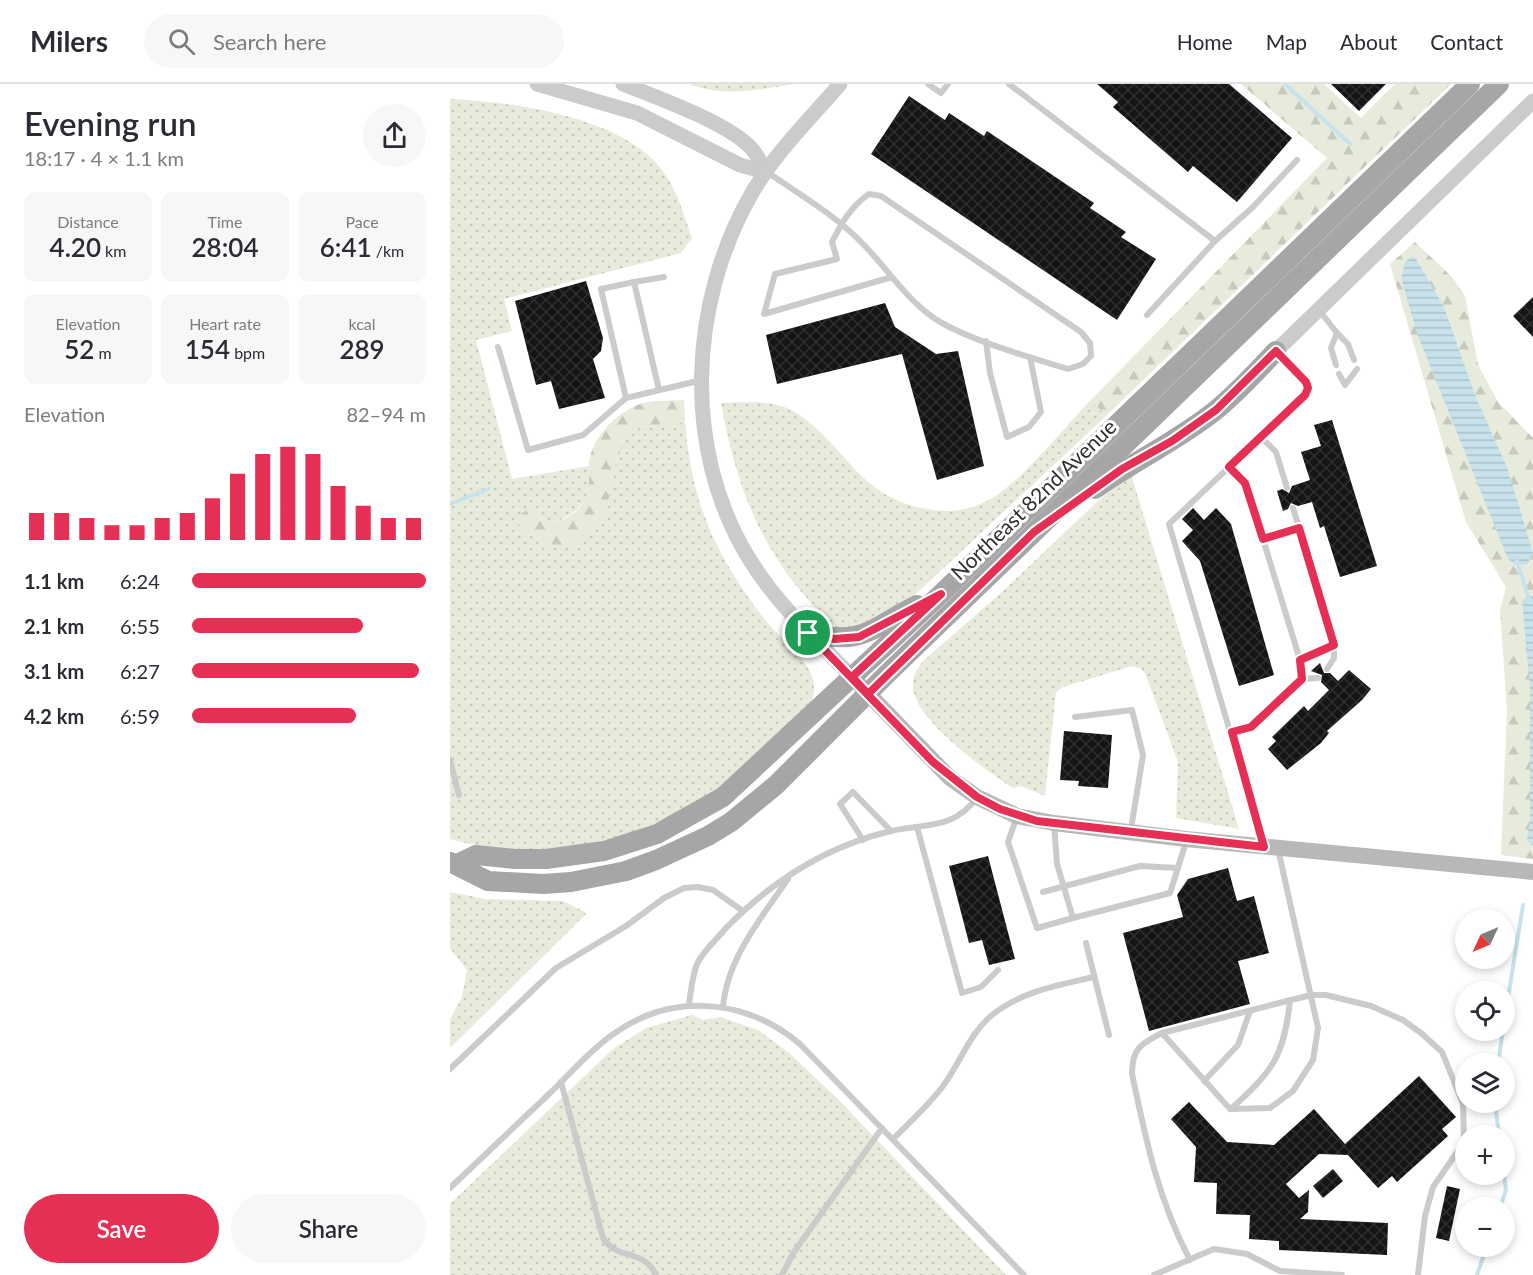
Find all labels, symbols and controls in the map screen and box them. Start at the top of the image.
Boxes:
search box [144,14,564,68]
text: Milers [30,24,108,58]
icon: search [165,25,198,58]
text: Search here [213,28,326,55]
text: Home [1177,29,1233,54]
text: Map [1266,29,1307,54]
text: About [1340,29,1397,54]
text: Contact [1430,29,1503,54]
text: Evening run [24,103,197,143]
button: share [363,104,426,167]
text: 18:17 · 4 × 1.1 km [24,146,184,170]
text: Distance [57,212,119,231]
text: Time [208,212,242,231]
text: Pace [345,212,379,231]
text: 4.20 [50,231,101,263]
text: 28:04 [192,231,258,263]
text: 6:41 [320,231,372,263]
text: km [101,241,126,260]
text: /km [372,241,404,260]
text: Elevation [56,314,121,333]
text: Heart rate [189,314,261,333]
text: kcal [348,314,376,333]
text: 52 [64,333,94,365]
text: 154 [185,333,230,365]
text: 289 [339,333,385,365]
text: m [94,343,112,362]
text: bpm [230,343,265,362]
text: Elevation [24,402,105,426]
text: 82–94 m [346,402,426,426]
street label: Northeast 82nd Avenue [945,413,1121,584]
text: 1.1 km [24,569,84,593]
text: 6:24 [120,569,160,593]
pin [782,607,833,658]
text: 2.1 km [24,614,84,638]
text: 6:55 [120,614,160,638]
icon: arrive [791,616,824,649]
text: 3.1 km [24,659,84,683]
text: 6:27 [120,659,160,683]
text: 4.2 km [24,704,84,728]
text: 6:59 [120,704,160,728]
north arrow [1455,909,1515,969]
map controls [1455,909,1515,1257]
button: locate [1455,981,1515,1041]
button: layers [1455,1053,1515,1113]
button: + [1455,1125,1515,1185]
button: Save [24,1194,219,1263]
button: Share [231,1194,426,1263]
button: − [1455,1197,1515,1257]

